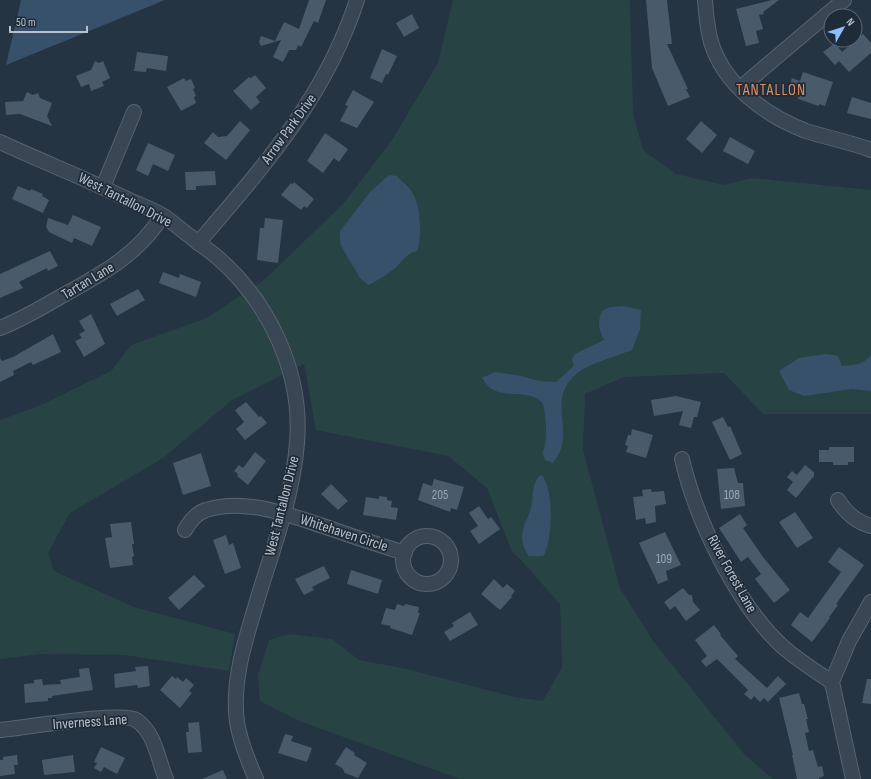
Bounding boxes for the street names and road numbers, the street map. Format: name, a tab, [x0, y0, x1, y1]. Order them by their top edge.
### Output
street label: Arrow Park Drive	[256, 90, 321, 169]
street label: West Tantallon Drive	[75, 168, 175, 232]
street label: Tartan Lane	[58, 258, 118, 304]
street label: West Tantallon Drive	[260, 454, 304, 558]
street label: Whitehaven Circle	[298, 510, 390, 556]
street label: River Forest Lane	[703, 532, 761, 616]
street label: Inverness Lane	[52, 710, 128, 734]

